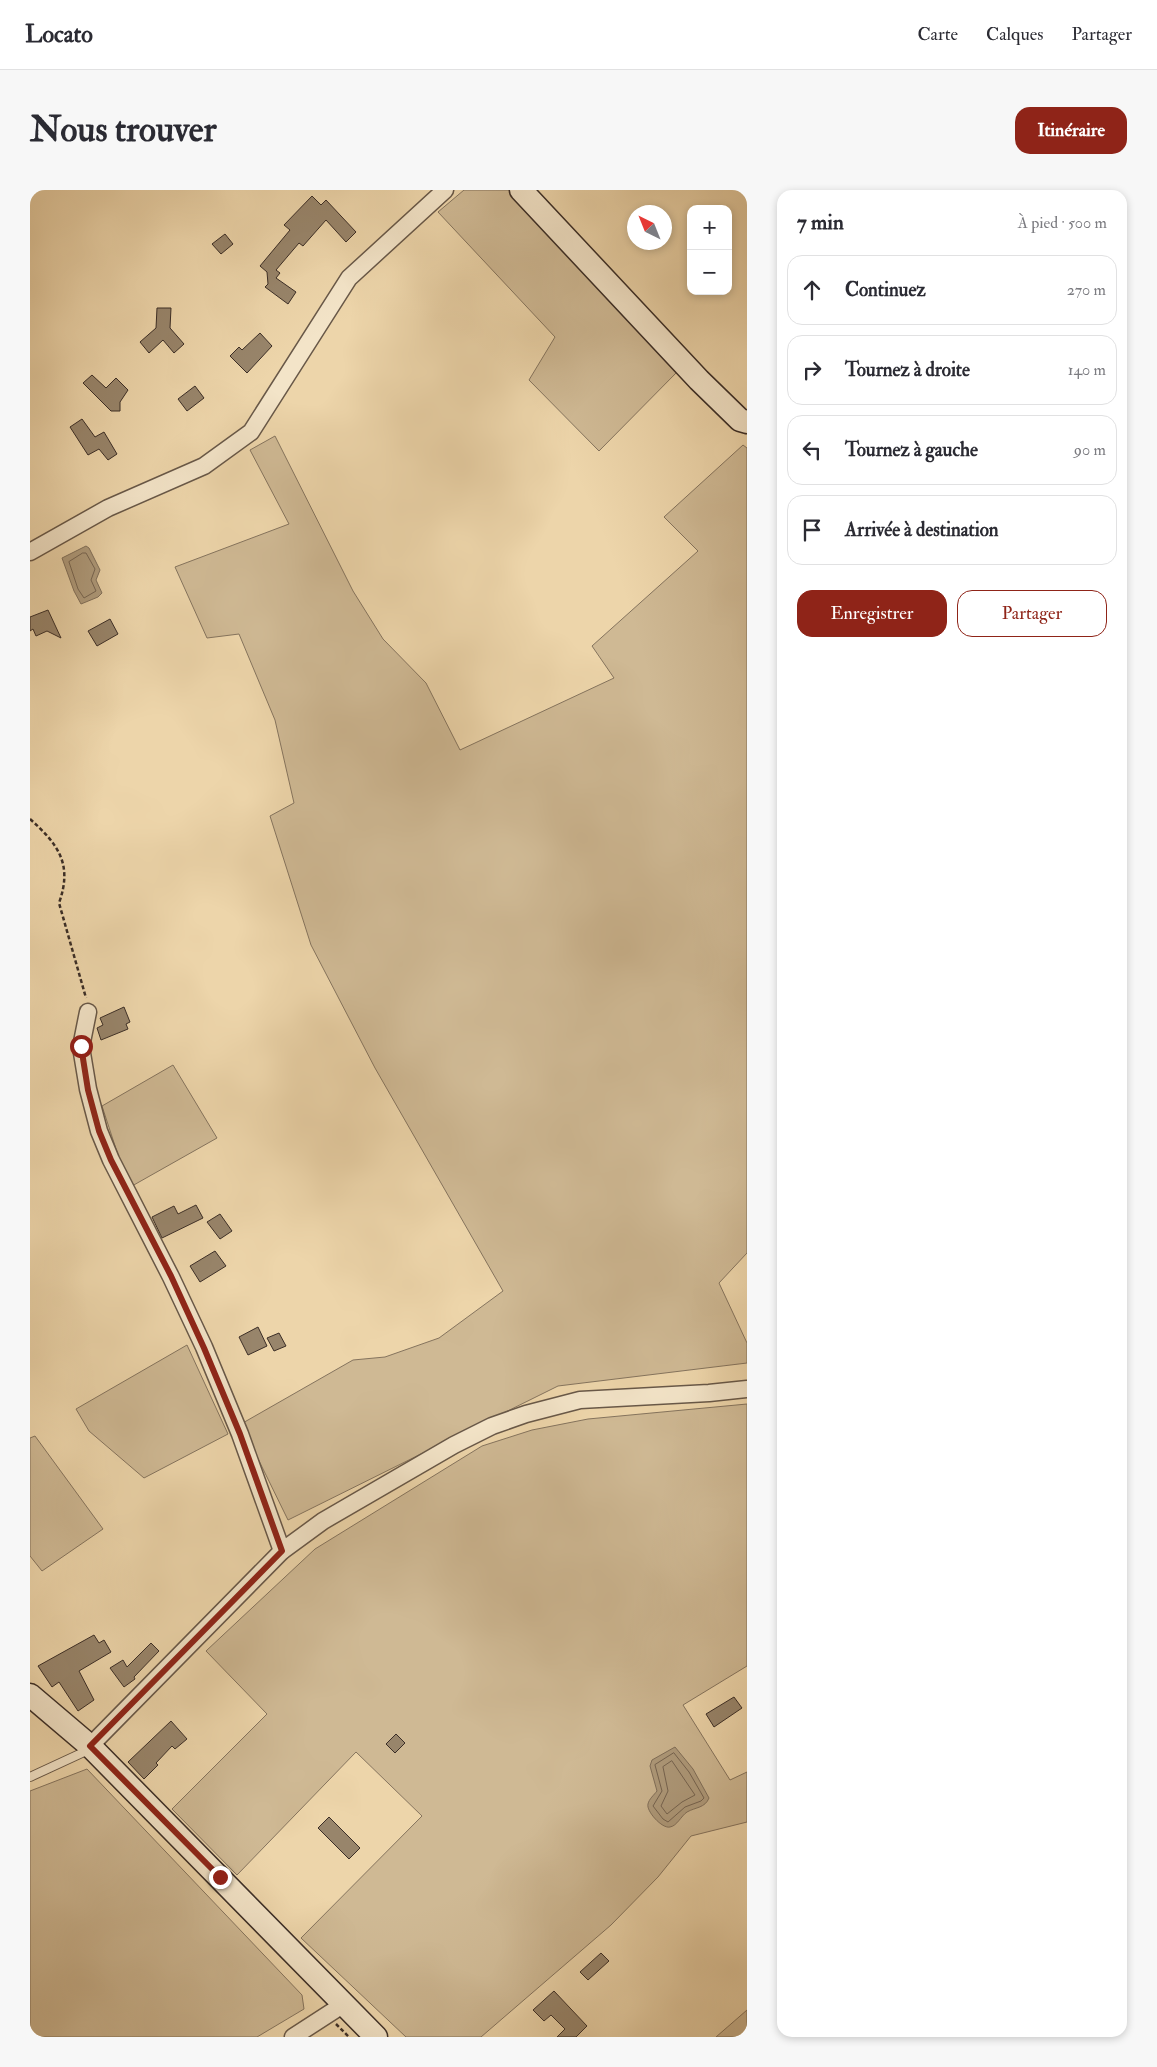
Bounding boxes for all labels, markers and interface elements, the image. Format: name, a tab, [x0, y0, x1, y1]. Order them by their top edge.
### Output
text: Locato	[25, 19, 93, 50]
text: Carte	[917, 23, 958, 46]
text: Calques	[986, 23, 1043, 46]
text: Partager	[1071, 23, 1132, 46]
button: Itinéraire	[1015, 107, 1127, 154]
text: Nous trouver	[30, 108, 217, 152]
north arrow	[627, 205, 672, 250]
map controls	[687, 205, 732, 295]
button: +	[687, 205, 732, 250]
text: 7 min	[797, 209, 844, 236]
text: À pied · 500 m	[1018, 213, 1107, 233]
button: −	[687, 250, 732, 295]
icon: ahead	[798, 276, 826, 304]
text: Continuez	[845, 278, 926, 302]
text: 270 m	[1067, 280, 1106, 300]
icon: right	[798, 356, 826, 384]
text: Tournez à droite	[845, 358, 970, 382]
text: 140 m	[1068, 360, 1106, 380]
icon: left	[798, 436, 826, 464]
text: Tournez à gauche	[845, 438, 978, 462]
text: 90 m	[1074, 440, 1106, 460]
icon: arrive	[798, 516, 826, 544]
text: Arrivée à destination	[845, 518, 999, 542]
button: Enregistrer	[797, 590, 947, 637]
button: Partager	[957, 590, 1107, 637]
route start	[70, 1035, 93, 1058]
route end	[209, 1866, 232, 1889]

